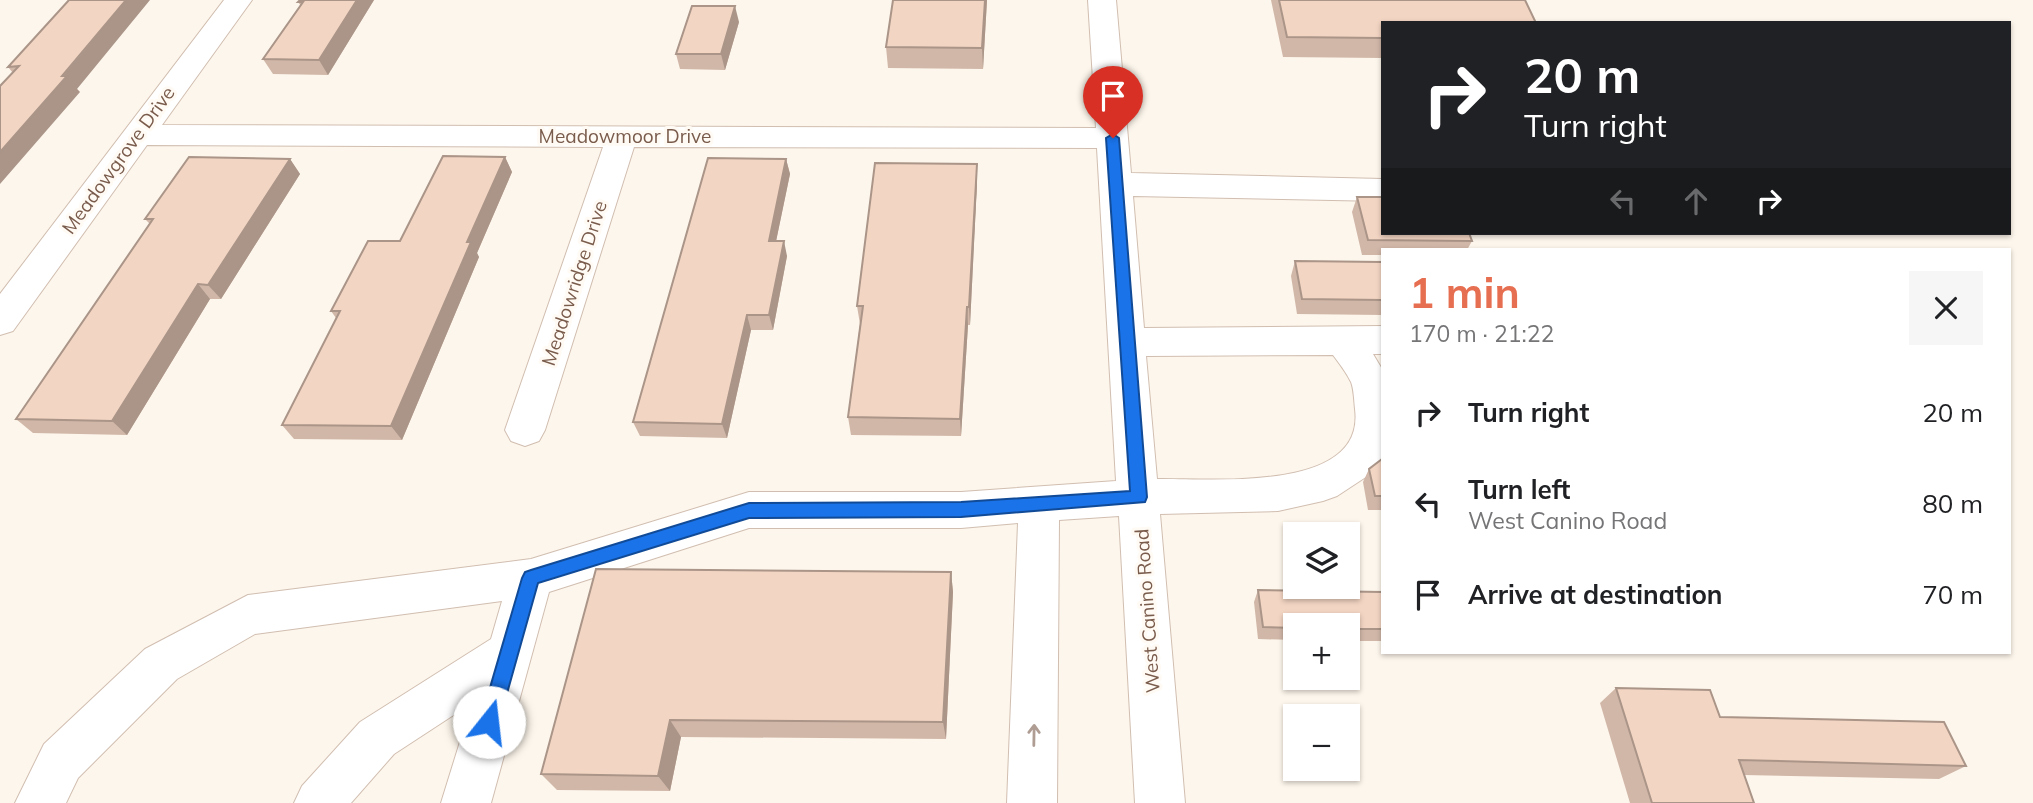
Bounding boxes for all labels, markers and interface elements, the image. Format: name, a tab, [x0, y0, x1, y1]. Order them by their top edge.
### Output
text: 20 m	[1524, 44, 1640, 105]
icon: right	[1409, 49, 1500, 140]
pin	[1083, 66, 1143, 138]
icon: arrive	[1094, 77, 1132, 115]
street label: Meadowgrove Drive	[56, 82, 180, 238]
text: Turn right	[1524, 105, 1667, 145]
street label: Meadowmoor Drive	[539, 124, 711, 148]
icon: left	[1604, 182, 1642, 220]
icon: ahead	[1677, 182, 1715, 220]
icon: right	[1750, 182, 1788, 220]
street label: Meadowridge Drive	[536, 197, 612, 369]
text: 1 min	[1409, 266, 1520, 319]
button: close	[1909, 271, 1983, 345]
text: 170 m · 21:22	[1409, 319, 1554, 348]
icon: right	[1409, 394, 1447, 432]
text: Turn right	[1468, 396, 1589, 429]
text: 20 m	[1922, 396, 1983, 429]
text: Turn left	[1468, 473, 1570, 506]
icon: left	[1409, 485, 1447, 523]
text: 80 m	[1922, 487, 1983, 520]
text: West Canino Road	[1468, 506, 1667, 535]
map controls	[1283, 522, 1360, 781]
button: layers	[1283, 522, 1360, 599]
street label: West Canino Road	[1129, 528, 1165, 694]
icon: arrive	[1409, 576, 1447, 614]
text: Arrive at destination	[1468, 578, 1723, 611]
text: 70 m	[1922, 578, 1983, 611]
button: +	[1283, 613, 1360, 690]
position arrow	[452, 685, 526, 759]
button: −	[1283, 704, 1360, 781]
one-way arrow	[1027, 724, 1040, 747]

